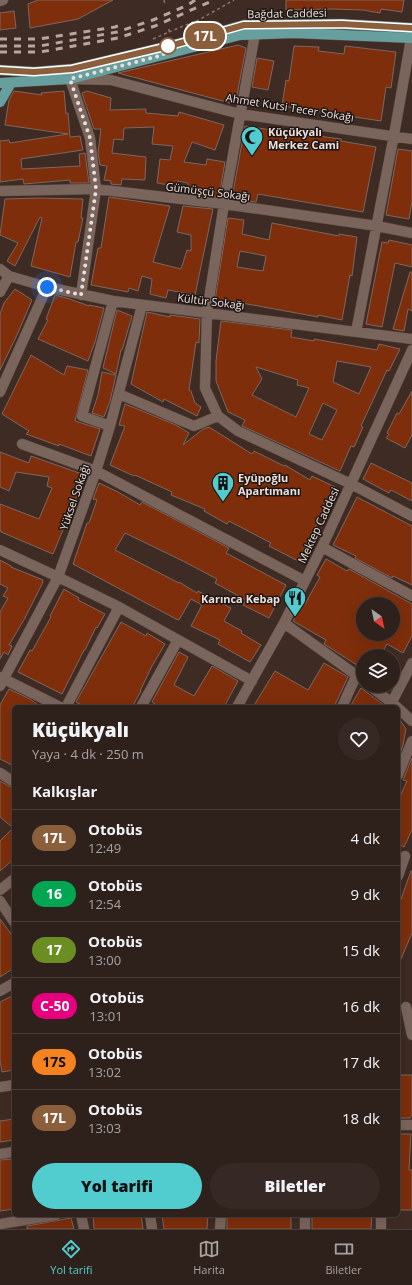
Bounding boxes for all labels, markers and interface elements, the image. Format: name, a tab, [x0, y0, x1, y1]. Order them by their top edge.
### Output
street label: Bağdat Caddesi	[247, 5, 327, 21]
line badge: 17L	[182, 23, 228, 49]
text: 17L	[193, 26, 217, 45]
unlabelled marker	[159, 37, 177, 55]
street label: Ahmet Kutsi Tecer Sokağı	[225, 89, 355, 125]
mosque icon: Küçükyalı Merkez Cami	[239, 124, 265, 157]
place label: Küçükyalı Merkez Cami	[268, 124, 339, 152]
street label: Gümüşçü Sokağı	[165, 178, 251, 204]
your location	[37, 277, 57, 297]
street label: Kültür Sokağı	[177, 289, 245, 313]
street label: Yüksel Sokağı	[56, 462, 92, 532]
building icon: Eyüpoğlu Apartımanı	[210, 470, 236, 503]
place label: Eyüpoğlu Apartımanı	[238, 470, 300, 498]
street label: Mektep Caddesi	[294, 485, 342, 565]
restaurant icon: Karınca Kebap	[282, 585, 308, 618]
place label: Karınca Kebap	[201, 591, 280, 606]
north arrow	[356, 597, 400, 641]
map controls	[356, 597, 400, 693]
button: layers	[356, 649, 400, 693]
text: Küçükyalı	[32, 717, 129, 743]
button: heart	[338, 718, 380, 760]
text: Yaya · 4 dk · 250 m	[32, 745, 144, 763]
text: Kalkışlar	[32, 781, 97, 801]
text: Otobüs	[88, 819, 143, 839]
text: 17L	[42, 828, 66, 847]
text: 4 dk	[350, 828, 380, 848]
text: 12:49	[88, 839, 121, 857]
text: Otobüs	[88, 875, 143, 895]
text: 16	[46, 884, 62, 903]
text: 9 dk	[350, 884, 380, 904]
text: 12:54	[88, 895, 121, 913]
text: Otobüs	[88, 931, 143, 951]
text: 17	[46, 940, 62, 959]
text: 15 dk	[342, 940, 380, 960]
text: 13:00	[88, 951, 121, 969]
text: Otobüs	[89, 987, 144, 1007]
text: C-50	[40, 996, 69, 1015]
text: 16 dk	[342, 996, 380, 1016]
text: 13:01	[89, 1007, 123, 1025]
text: Otobüs	[88, 1043, 143, 1063]
text: 17S	[42, 1052, 66, 1071]
text: 17 dk	[342, 1052, 380, 1072]
text: 13:02	[88, 1063, 121, 1081]
text: Otobüs	[88, 1099, 143, 1119]
text: 17L	[42, 1108, 66, 1127]
text: 18 dk	[342, 1108, 380, 1128]
text: 13:03	[88, 1119, 121, 1137]
button: Yol tarifi	[32, 1163, 202, 1209]
button: Biletler	[210, 1163, 380, 1209]
tab: Yol tarifi	[50, 1238, 93, 1277]
tab: Harita	[193, 1238, 225, 1277]
tab: Biletler	[325, 1238, 362, 1277]

